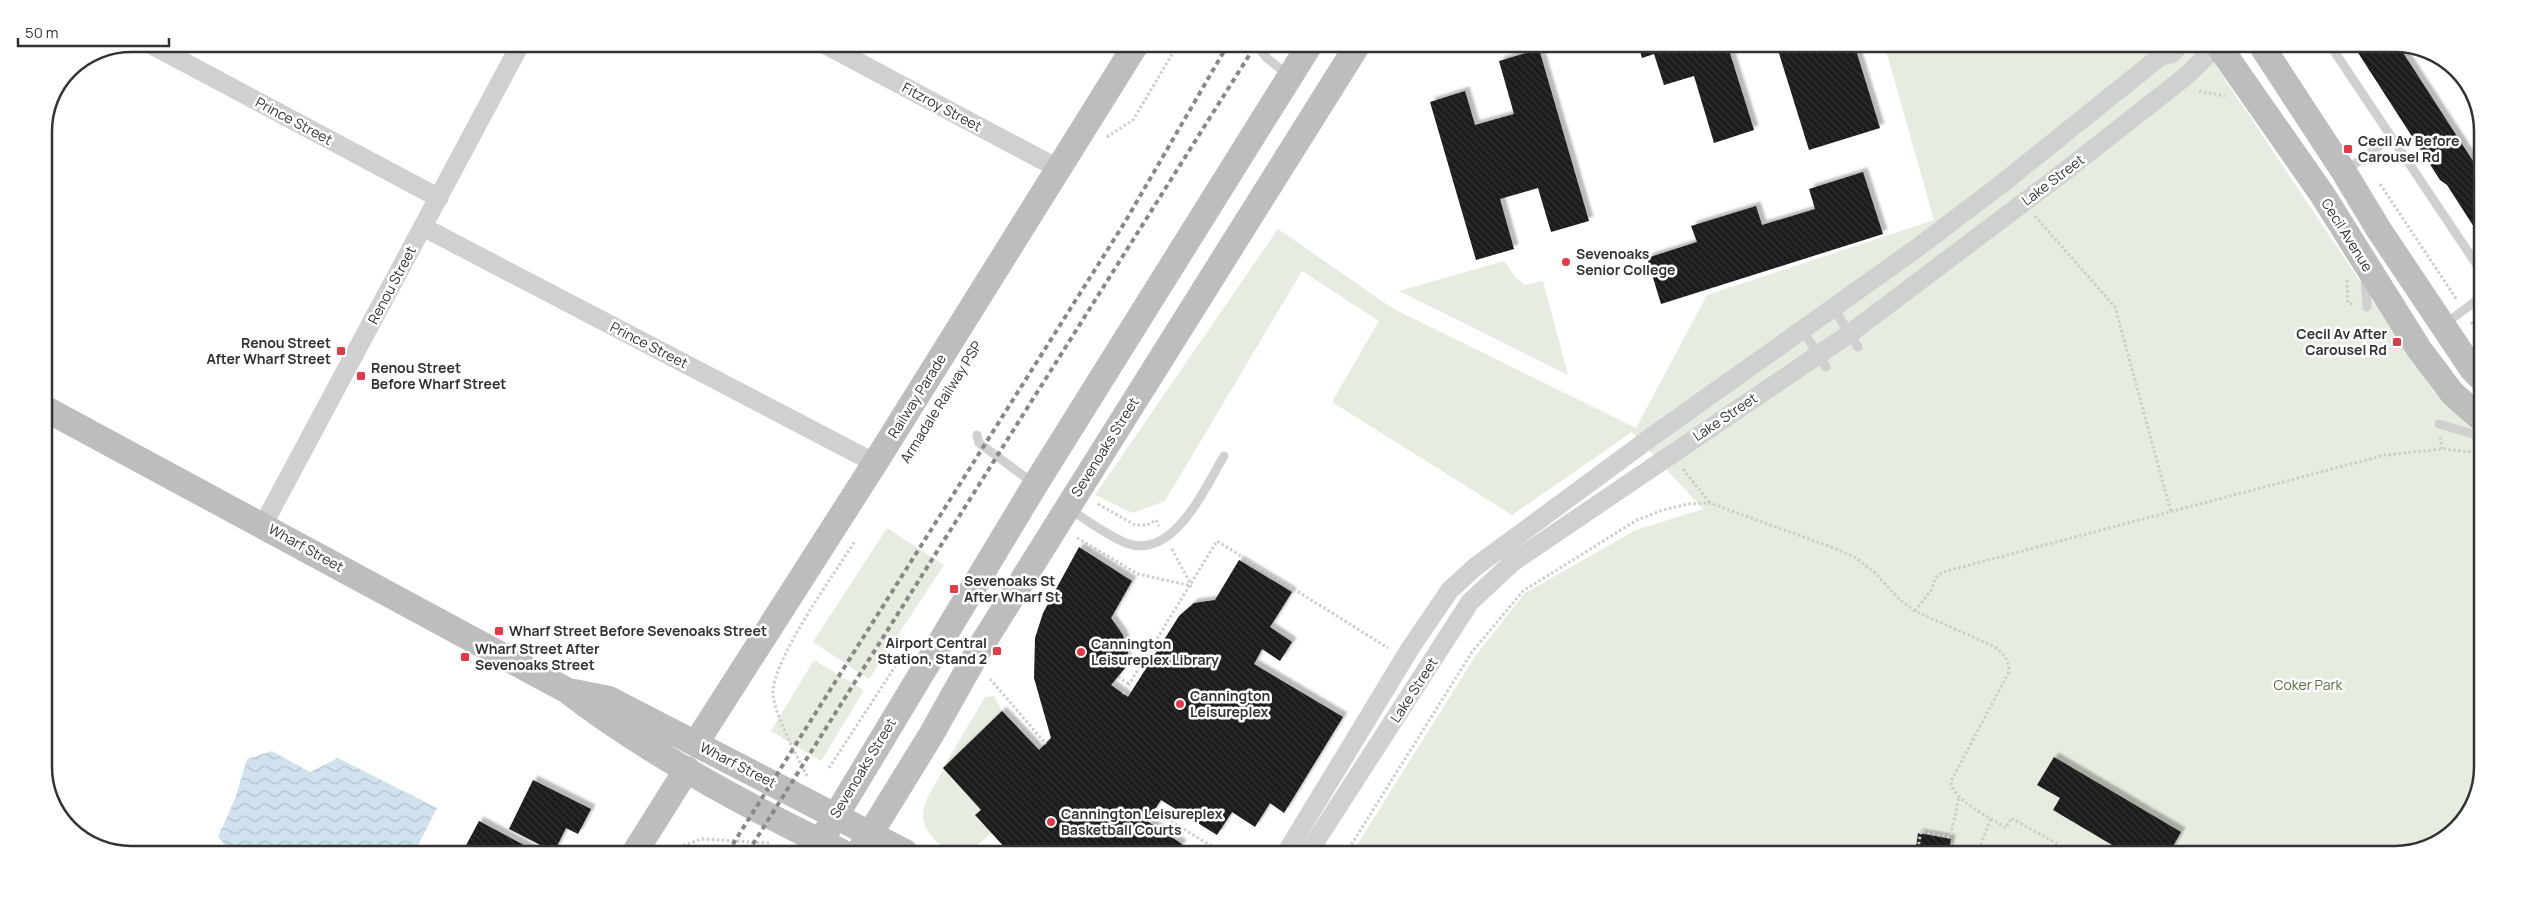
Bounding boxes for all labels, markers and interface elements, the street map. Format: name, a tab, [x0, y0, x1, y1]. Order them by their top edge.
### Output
scale bar	[18, 15, 169, 47]
text: 50 m	[25, 22, 59, 43]
street label: Fitzroy Street	[899, 78, 986, 136]
street label: Prince Street	[252, 92, 336, 149]
place label: Cecil Av Before Carousel Rd	[2358, 131, 2459, 166]
marker: Cecil Av Before Carousel Rd	[2342, 143, 2354, 155]
street label: Lake Street	[2017, 150, 2088, 209]
street label: Cecil Avenue	[2317, 195, 2377, 275]
street label: Renou Street	[363, 242, 420, 327]
place label: Sevenoaks Senior College	[1576, 244, 1675, 279]
marker: Sevenoaks Senior College	[1560, 256, 1572, 268]
street label: Prince Street	[607, 317, 692, 372]
place label: Cecil Av After Carousel Rd	[2296, 324, 2387, 359]
place label: Renou Street After Wharf Street	[206, 333, 331, 368]
marker: Cecil Av After Carousel Rd	[2391, 336, 2403, 348]
street label: Armadale Railway PSP	[895, 337, 986, 466]
marker: Renou Street After Wharf Street	[335, 345, 347, 357]
street label: Railway Parade	[883, 350, 950, 441]
place label: Renou Street Before Wharf Street	[371, 358, 506, 393]
marker: Renou Street Before Wharf Street	[355, 370, 367, 382]
street label: Lake Street	[1689, 388, 1761, 445]
street label: Sevenoaks Street	[1066, 393, 1143, 500]
street label: Wharf Street	[265, 519, 348, 576]
place label: Sevenoaks St After Wharf St	[964, 571, 1060, 606]
marker: Sevenoaks St After Wharf St	[948, 583, 960, 595]
place label: Wharf Street Before Sevenoaks Street	[509, 621, 767, 640]
marker: Wharf Street Before Sevenoaks Street	[493, 625, 505, 637]
place label: Airport Central Station, Stand 2	[877, 633, 987, 668]
place label: Cannington Leisureplex Library	[1091, 634, 1219, 669]
place label: Wharf Street After Sevenoaks Street	[475, 639, 600, 674]
marker: Airport Central Station, Stand 2	[991, 645, 1003, 657]
marker: Cannington Leisureplex Library	[1075, 646, 1087, 658]
marker: Wharf Street After Sevenoaks Street	[459, 651, 471, 663]
street label: Lake Street	[1386, 653, 1442, 726]
park label: Coker Park	[2273, 675, 2344, 694]
place label: Cannington Leisureplex	[1190, 686, 1270, 721]
marker: Cannington Leisureplex	[1174, 698, 1186, 710]
street label: Sevenoaks Street	[825, 714, 900, 821]
street label: Wharf Street	[697, 737, 780, 792]
place label: Cannington Leisureplex Basketball Courts	[1061, 804, 1223, 839]
marker: Cannington Leisureplex Basketball Courts	[1045, 816, 1057, 828]

